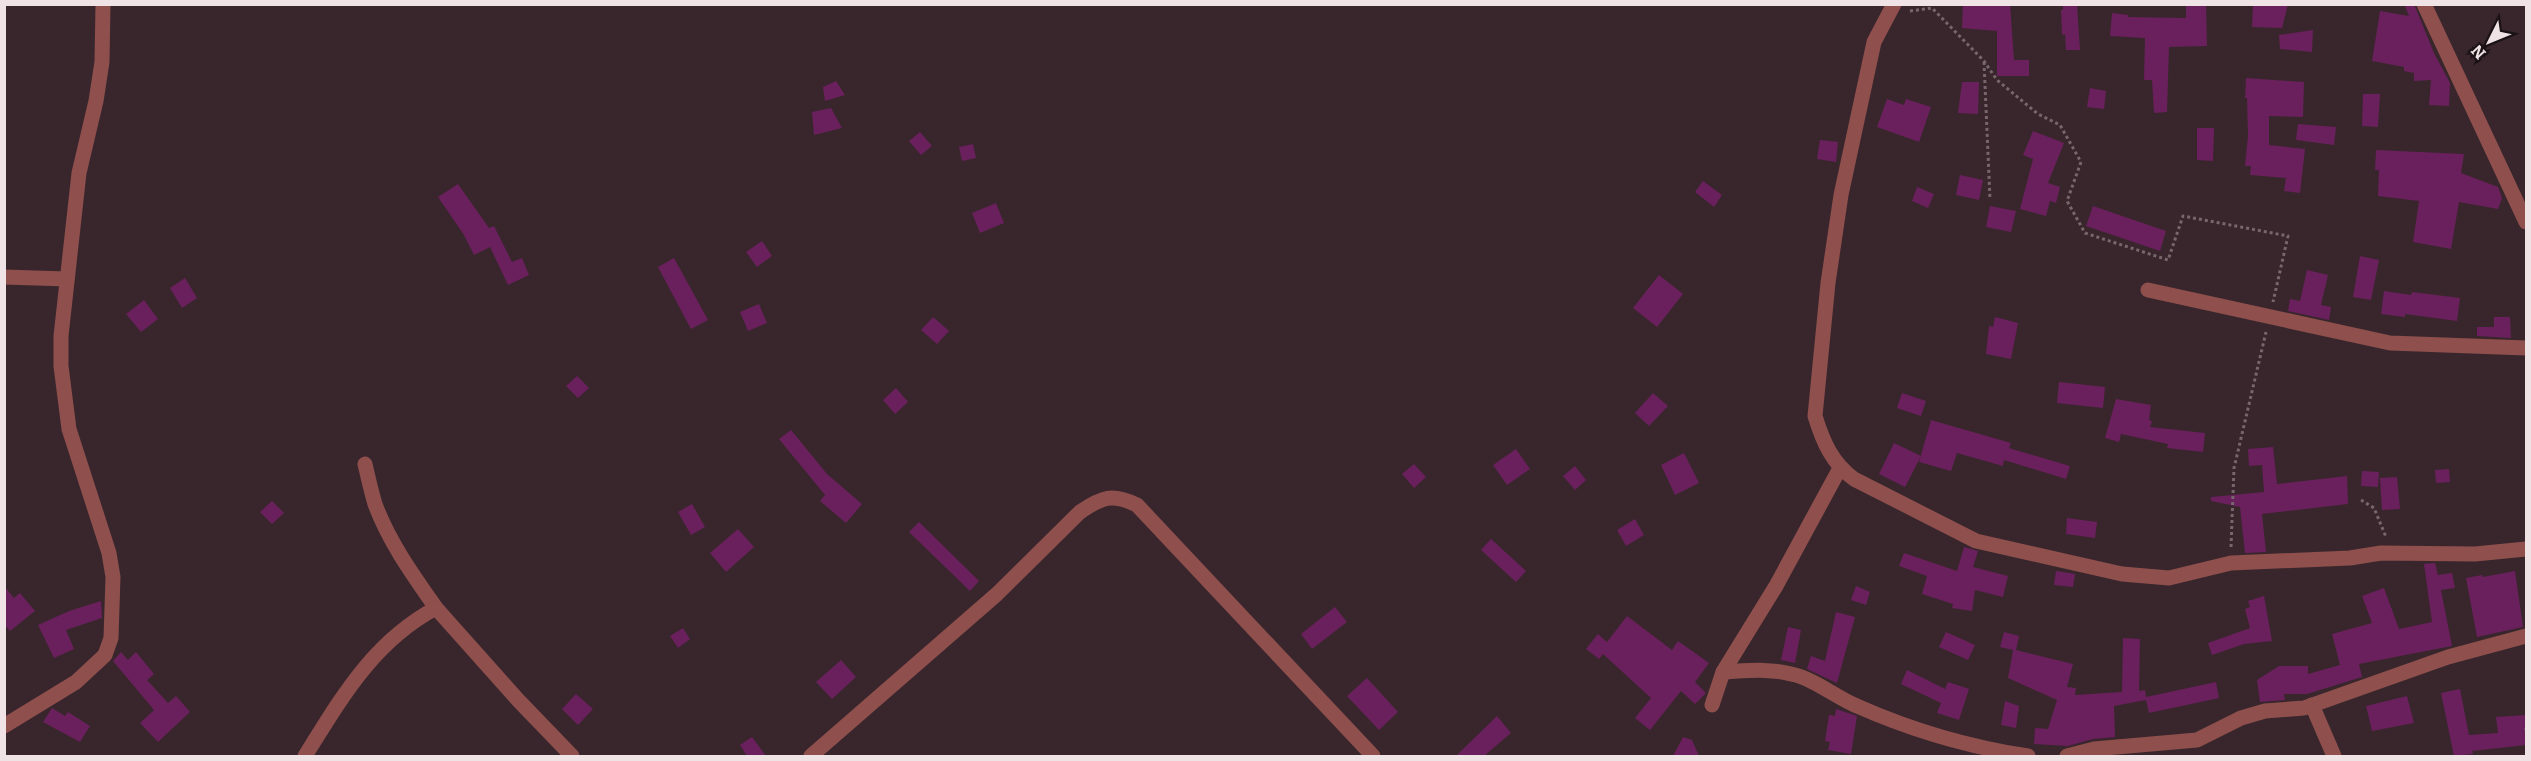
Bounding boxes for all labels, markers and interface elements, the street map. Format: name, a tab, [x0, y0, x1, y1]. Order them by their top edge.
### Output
north arrow	[2459, 12, 2519, 72]
text: N	[2467, 41, 2490, 63]

